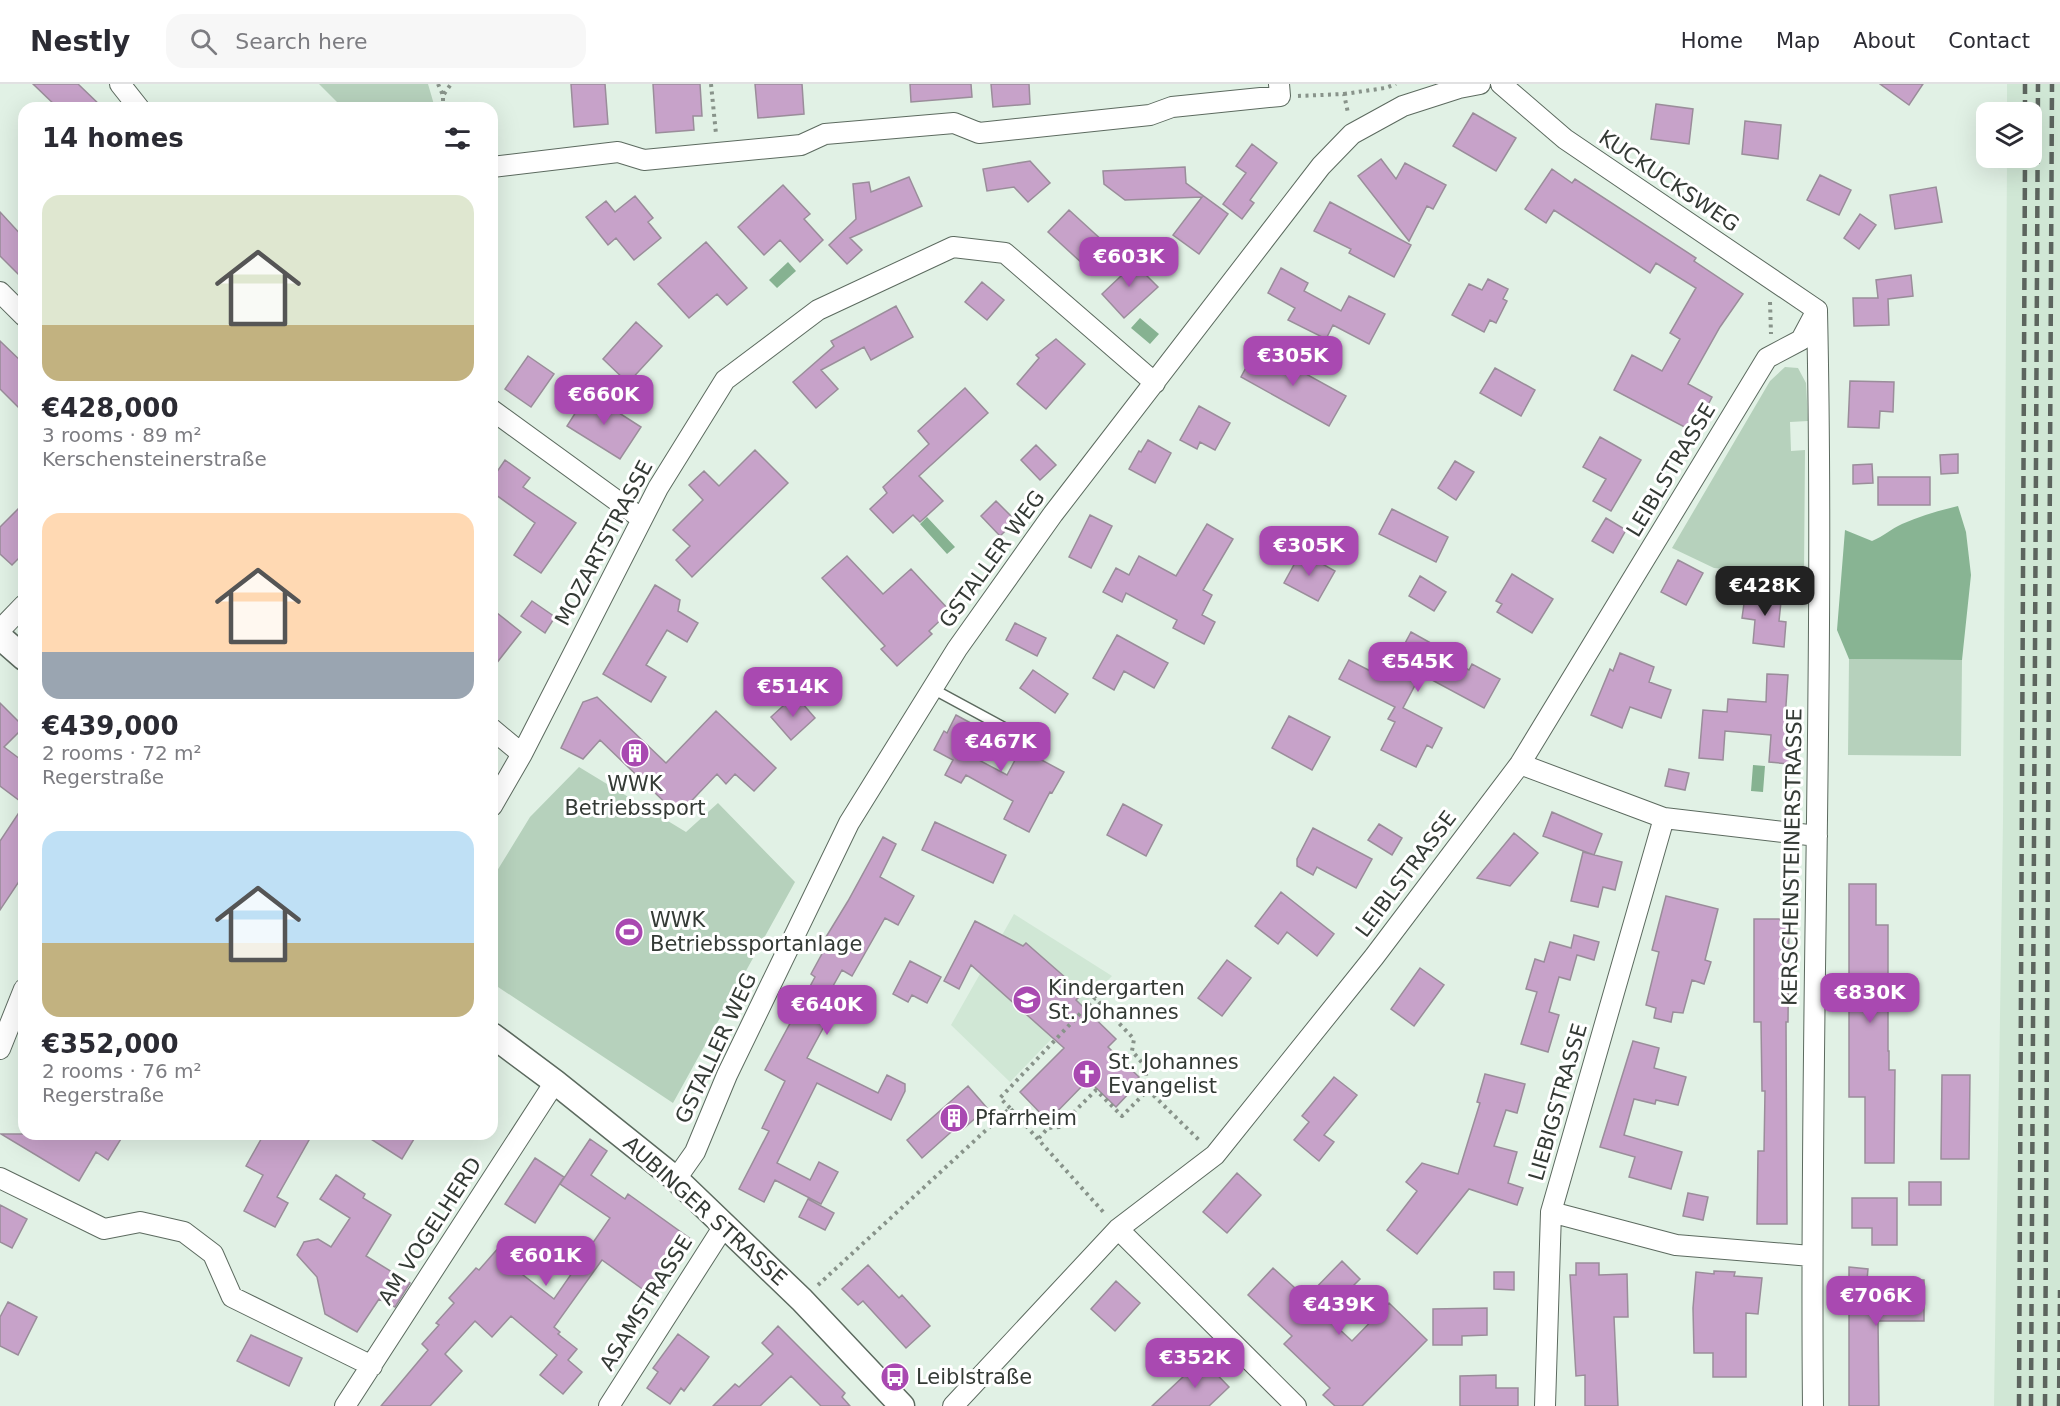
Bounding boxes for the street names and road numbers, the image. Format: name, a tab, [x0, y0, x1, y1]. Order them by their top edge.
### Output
street label: KUCKUCKSWEG	[1594, 125, 1744, 237]
street label: LEIBLSTRASSE	[1622, 399, 1720, 541]
street label: MOZARTSTRASSE	[550, 456, 658, 630]
street label: GSTALLER WEG	[934, 486, 1050, 632]
street label: KERSCHENSTEINERSTRASSE	[1777, 708, 1807, 1006]
street label: LEIBLSTRASSE	[1351, 806, 1461, 942]
street label: GSTALLER WEG	[671, 969, 761, 1127]
street label: LIEBIGSTRASSE	[1524, 1021, 1592, 1183]
street label: AUBINGER STRASSE	[619, 1131, 791, 1291]
street label: AM VOGELHERD	[373, 1153, 487, 1309]
street label: ASAMSTRASSE	[595, 1231, 697, 1375]

